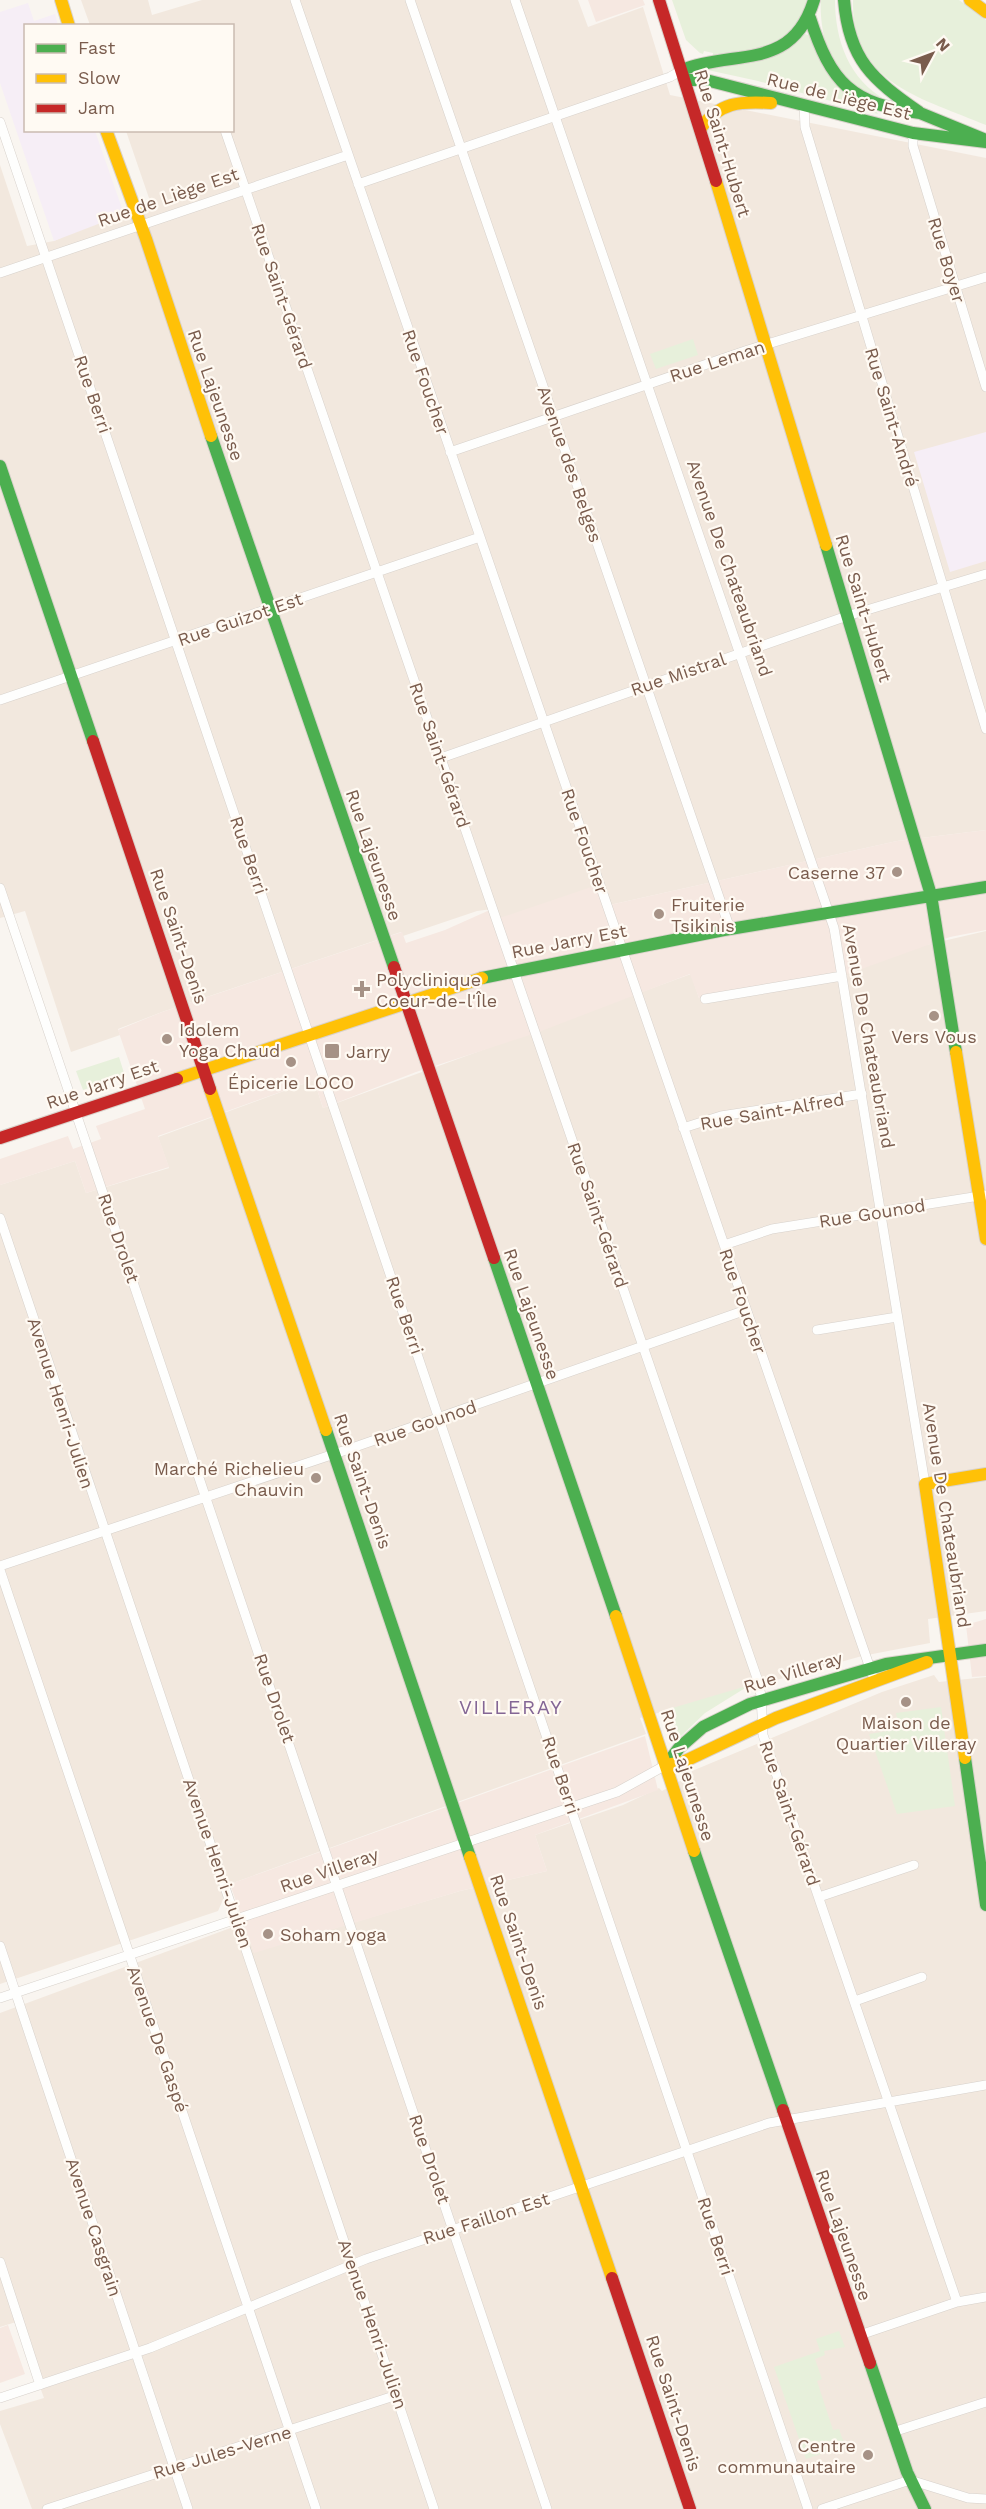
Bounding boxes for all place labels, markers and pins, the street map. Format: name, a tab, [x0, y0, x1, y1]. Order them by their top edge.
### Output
place label: Caserne 37	[788, 862, 885, 883]
marker: Caserne 37	[890, 865, 904, 879]
place label: Fruiterie Tsikinis	[671, 894, 745, 936]
marker: Fruiterie Tsikinis	[652, 907, 666, 921]
place label: Polyclinique Coeur-de-l'Île	[376, 969, 497, 1011]
marker: Polyclinique Coeur-de-l'Île	[353, 980, 371, 998]
marker: Vers Vous	[927, 1009, 941, 1023]
place label: Idolem Yoga Chaud	[179, 1019, 280, 1061]
place label: Vers Vous	[891, 1026, 977, 1047]
marker: Idolem Yoga Chaud	[160, 1032, 174, 1046]
place label: Jarry	[346, 1041, 391, 1062]
marker: Jarry	[323, 1042, 341, 1060]
marker: Épicerie LOCO	[284, 1055, 298, 1069]
place label: Épicerie LOCO	[228, 1072, 354, 1093]
place label: Marché Richelieu Chauvin	[154, 1458, 304, 1500]
marker: Marché Richelieu Chauvin	[309, 1471, 323, 1485]
marker: Maison de Quartier Villeray	[899, 1695, 913, 1709]
place label: Maison de Quartier Villeray	[836, 1712, 977, 1754]
place label: Soham yoga	[280, 1924, 386, 1945]
marker: Soham yoga	[261, 1927, 275, 1941]
place label: Centre communautaire	[717, 2435, 856, 2477]
marker: Centre communautaire	[861, 2448, 875, 2462]

